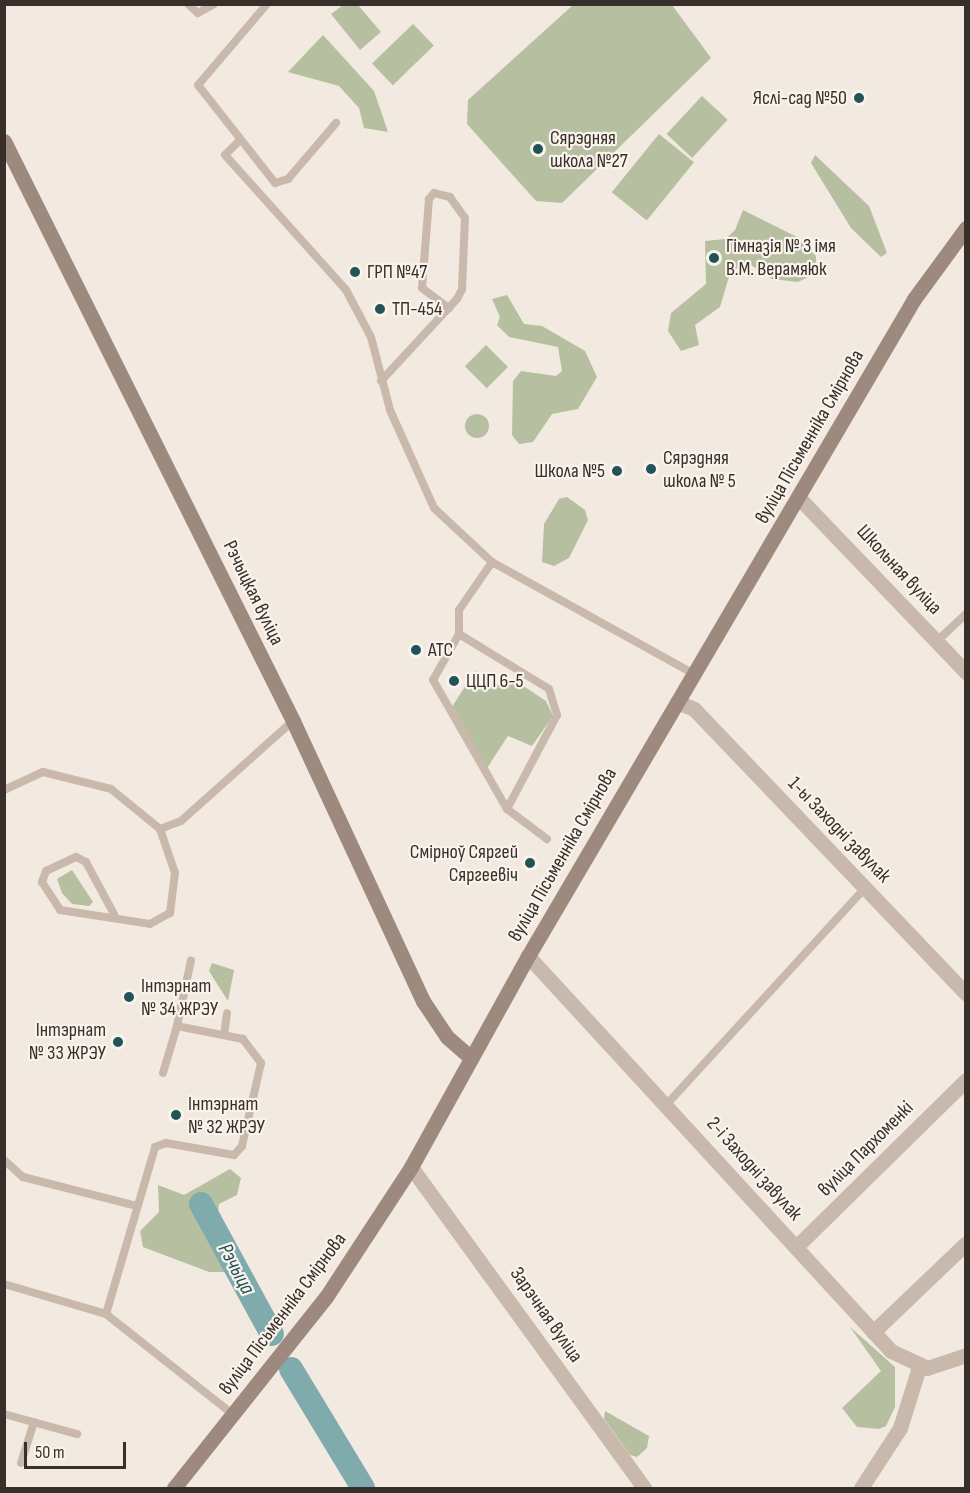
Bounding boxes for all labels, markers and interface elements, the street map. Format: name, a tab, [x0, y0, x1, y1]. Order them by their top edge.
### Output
place label: Яслі-сад №50	[753, 86, 847, 110]
marker: Яслі-сад №50	[852, 91, 866, 105]
place label: Сярэдняя школа №27	[550, 126, 628, 173]
marker: Сярэдняя школа №27	[531, 142, 545, 156]
place label: Гімназія № 3 імя В.М. Верамяюк	[726, 234, 836, 281]
marker: Гімназія № 3 імя В.М. Верамяюк	[707, 251, 721, 265]
place label: ГРП №47	[367, 260, 427, 284]
marker: ГРП №47	[348, 265, 362, 279]
place label: ТП-454	[392, 297, 442, 321]
marker: ТП-454	[373, 302, 387, 316]
street label: вуліца Пісьменніка Смірнова	[750, 346, 870, 528]
place label: Сярэдняя школа № 5	[663, 446, 736, 493]
place label: Школа №5	[534, 459, 605, 483]
marker: Сярэдняя школа № 5	[644, 462, 658, 476]
marker: Школа №5	[610, 464, 624, 478]
street label: Школьная вуліца	[851, 520, 947, 620]
street label: Рэчыцкая вуліца	[217, 537, 289, 649]
place label: АТС	[428, 638, 453, 662]
marker: АТС	[409, 643, 423, 657]
place label: ЦЦП 6-5	[466, 669, 524, 693]
marker: ЦЦП 6-5	[447, 674, 461, 688]
street label: вуліца Пісьменніка Смірнова	[503, 764, 623, 946]
street label: 1-ы Заходні завулак	[783, 772, 895, 888]
place label: Смірноў Сяргей Сяргеевіч	[410, 840, 518, 887]
marker: Смірноў Сяргей Сяргеевіч	[523, 856, 537, 870]
place label: Інтэрнат № 34 ЖРЭУ	[141, 974, 218, 1021]
marker: Інтэрнат № 34 ЖРЭУ	[122, 990, 136, 1004]
place label: Інтэрнат № 33 ЖРЭУ	[29, 1018, 106, 1065]
marker: Інтэрнат № 33 ЖРЭУ	[111, 1035, 125, 1049]
place label: Інтэрнат № 32 ЖРЭУ	[188, 1092, 265, 1139]
street label: вуліца Пархоменкі	[813, 1096, 919, 1202]
marker: Інтэрнат № 32 ЖРЭУ	[169, 1108, 183, 1122]
street label: 2-і Заходні завулак	[701, 1112, 807, 1226]
street label: вуліца Пісьменніка Смірнова	[214, 1228, 352, 1400]
water label: Рэчыца	[212, 1239, 260, 1299]
street label: Зарэчная вуліца	[504, 1263, 588, 1367]
scale bar	[27, 1430, 129, 1468]
text: 50 m	[35, 1442, 65, 1463]

